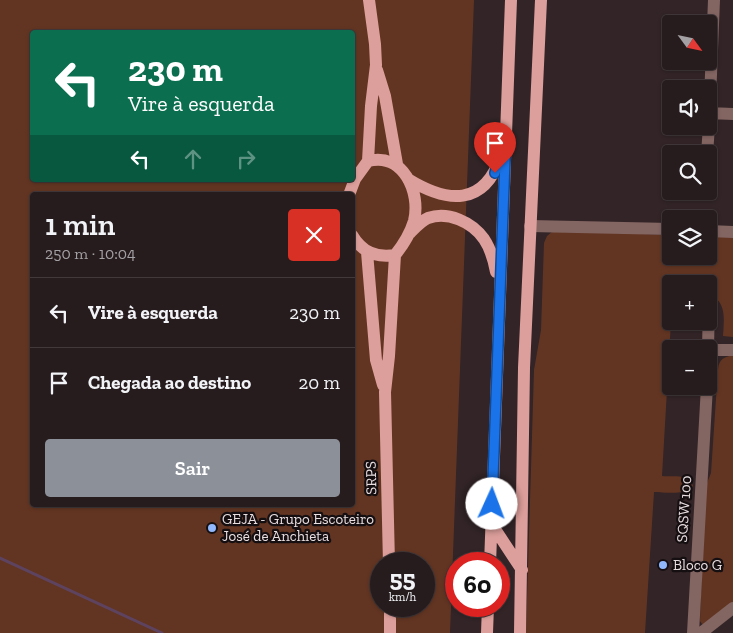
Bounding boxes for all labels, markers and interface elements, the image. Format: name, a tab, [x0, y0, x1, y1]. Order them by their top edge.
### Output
north arrow	[662, 15, 718, 70]
map controls	[662, 15, 717, 395]
text: 230 m	[128, 48, 223, 90]
icon: left	[45, 50, 110, 115]
button: sound	[662, 80, 717, 135]
text: Vire à esquerda	[128, 90, 275, 117]
pin	[474, 122, 516, 173]
icon: arrive	[481, 129, 509, 157]
icon: left	[126, 145, 154, 173]
icon: ahead	[179, 145, 207, 173]
icon: right	[232, 145, 260, 173]
button: search	[662, 145, 717, 200]
text: 1 min	[45, 207, 115, 243]
button: close	[288, 209, 340, 261]
button: layers	[662, 210, 717, 265]
text: 250 m · 10:04	[45, 244, 136, 263]
button: +	[662, 275, 717, 330]
icon: left	[45, 299, 73, 327]
text: Vire à esquerda	[88, 301, 218, 324]
text: 230 m	[289, 301, 340, 324]
button: −	[662, 340, 717, 395]
icon: arrive	[45, 369, 73, 397]
text: Chegada ao destino	[88, 371, 251, 394]
text: 20 m	[299, 371, 340, 394]
button: Sair	[45, 439, 340, 497]
street label: SRPS	[362, 461, 380, 495]
street label: SQSW 100	[673, 475, 695, 543]
position arrow	[465, 477, 517, 529]
place label: GEJA - Grupo Escoteiro José de Anchieta	[222, 510, 374, 545]
marker: GEJA - Grupo Escoteiro José de Anchieta	[206, 522, 218, 534]
speed limit sign: 60	[445, 552, 510, 617]
place label: Bloco G	[673, 556, 722, 574]
marker: Bloco G	[657, 559, 669, 571]
text: 55	[389, 563, 416, 593]
text: km/h	[389, 590, 416, 604]

